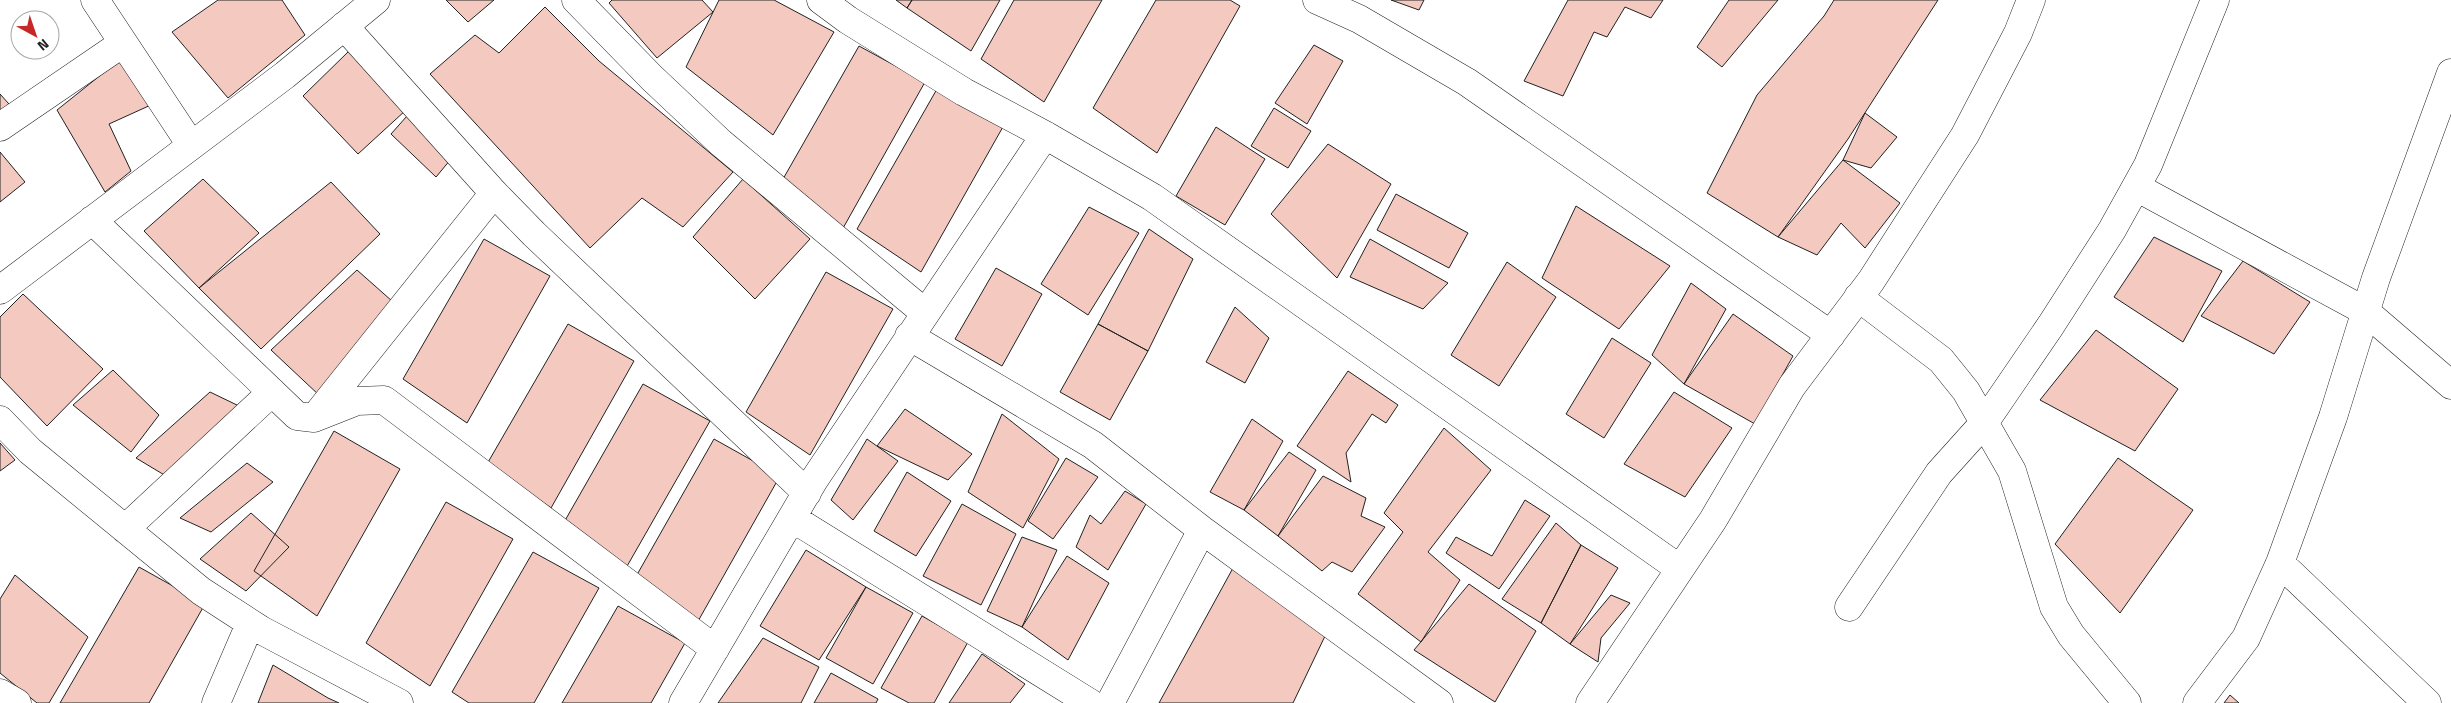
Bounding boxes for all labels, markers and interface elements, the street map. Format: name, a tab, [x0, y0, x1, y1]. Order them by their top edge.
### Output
north arrow	[10, 10, 60, 60]
text: N	[33, 34, 54, 57]

